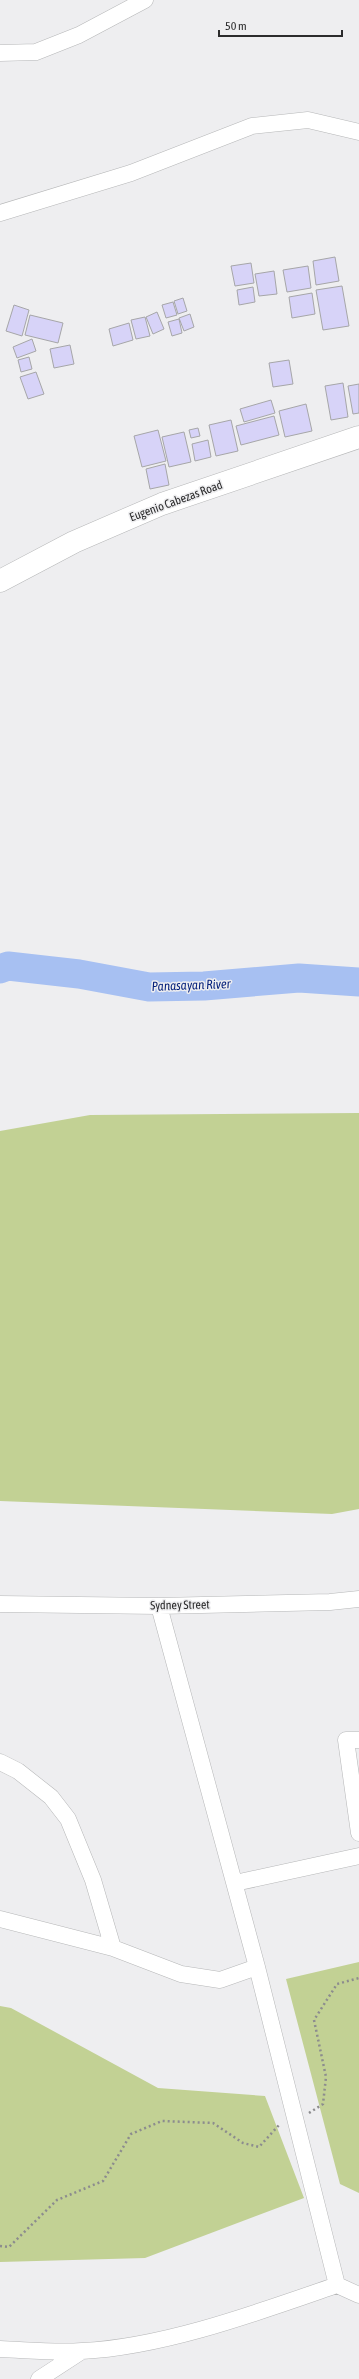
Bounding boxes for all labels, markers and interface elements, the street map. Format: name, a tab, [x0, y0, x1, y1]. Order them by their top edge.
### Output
scale bar	[219, 12, 342, 38]
text: 50 m	[225, 19, 247, 33]
street label: Eugenio Cabezas Road	[128, 478, 224, 524]
water label: Panasayan River	[151, 976, 232, 994]
street label: Sydney Street	[150, 1597, 210, 1613]

